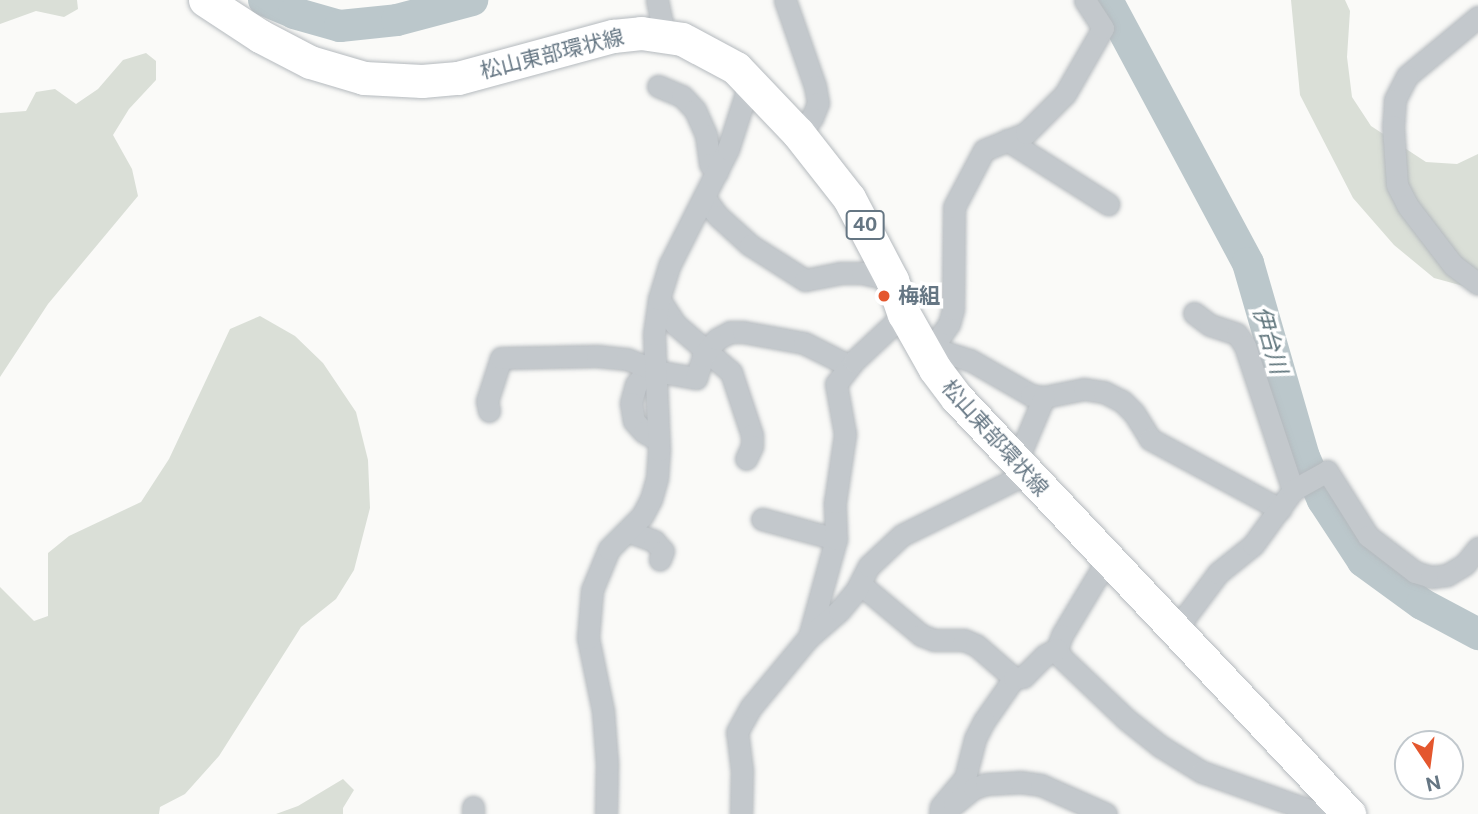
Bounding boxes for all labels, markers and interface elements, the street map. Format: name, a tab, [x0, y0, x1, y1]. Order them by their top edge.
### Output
street label: 松山東部環状線	[478, 24, 626, 84]
road number: 40	[844, 210, 886, 241]
place label: 梅組	[898, 283, 940, 309]
marker: 梅組	[876, 288, 892, 304]
water label: 伊台川	[1247, 303, 1293, 377]
street label: 松山東部環状線	[936, 375, 1054, 501]
north arrow	[1394, 730, 1464, 800]
text: N	[1424, 771, 1443, 796]

